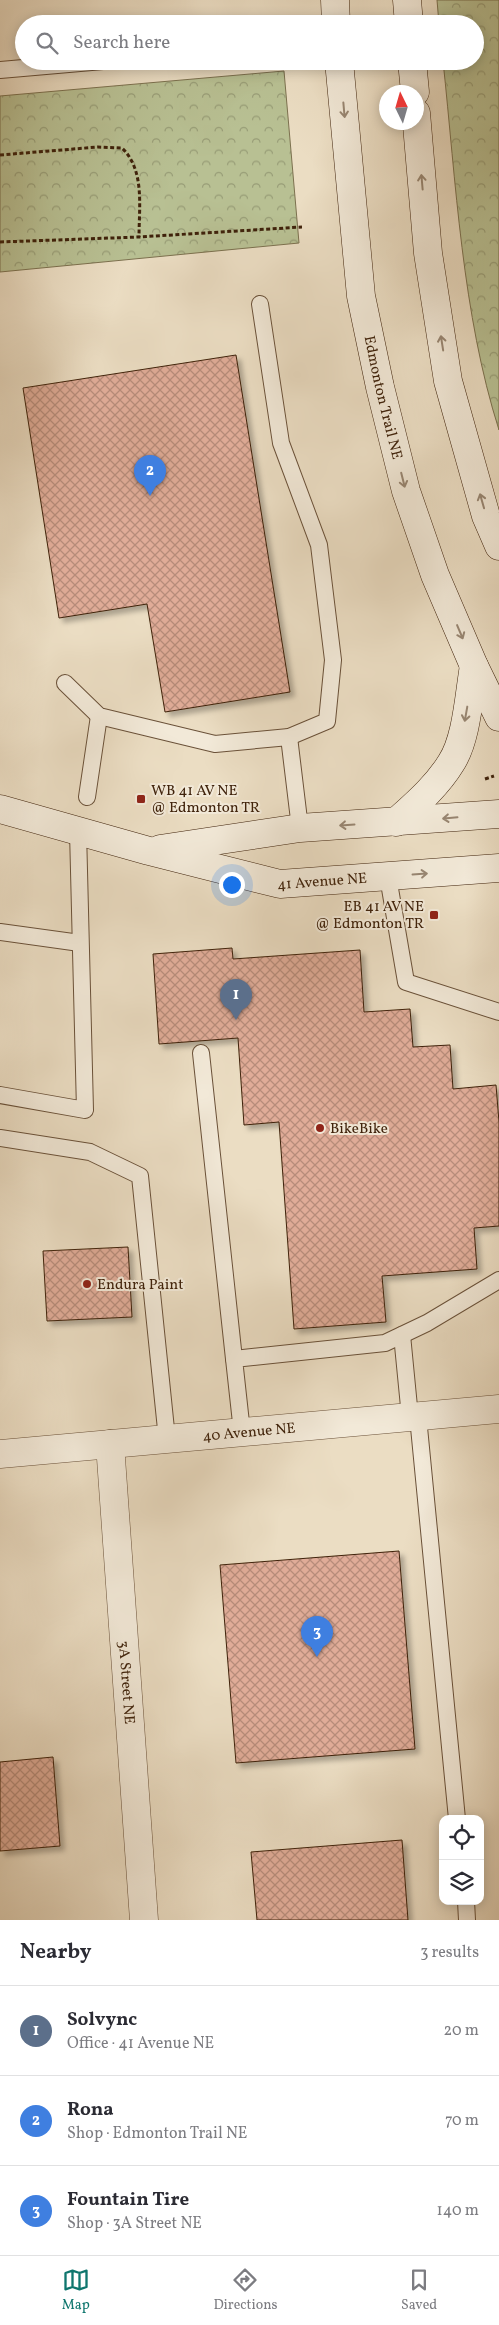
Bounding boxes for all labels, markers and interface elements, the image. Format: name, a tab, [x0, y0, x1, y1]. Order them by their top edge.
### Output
search box	[15, 15, 484, 70]
icon: search	[33, 29, 61, 57]
text: Search here	[73, 30, 170, 56]
north arrow	[379, 85, 424, 130]
one-way arrow	[339, 101, 348, 117]
one-way arrow	[417, 174, 427, 190]
street label: Edmonton Trail NE	[358, 334, 407, 462]
one-way arrow	[437, 336, 447, 352]
pin: 2	[134, 455, 166, 496]
one-way arrow	[399, 471, 408, 487]
one-way arrow	[476, 493, 486, 509]
one-way arrow	[455, 624, 465, 639]
one-way arrow	[460, 706, 470, 722]
place label: WB 41 AV NE @ Edmonton TR	[151, 781, 260, 819]
marker: WB 41 AV NE @ Edmonton TR	[135, 793, 147, 805]
one-way arrow	[443, 813, 459, 822]
one-way arrow	[340, 820, 356, 830]
street label: 41 Avenue NE	[276, 869, 368, 896]
one-way arrow	[412, 870, 428, 879]
your location	[219, 872, 245, 898]
place label: EB 41 AV NE @ Edmonton TR	[315, 897, 424, 935]
marker: EB 41 AV NE @ Edmonton TR	[428, 909, 440, 921]
pin: 1	[220, 979, 252, 1020]
place label: BikeBike	[330, 1119, 388, 1140]
marker: BikeBike	[314, 1122, 326, 1134]
place label: Endura Paint	[97, 1275, 184, 1296]
marker: Endura Paint	[81, 1278, 93, 1290]
street label: 40 Avenue NE	[202, 1418, 296, 1448]
pin: 3	[301, 1616, 333, 1657]
street label: 3A Street NE	[112, 1640, 139, 1725]
map controls	[439, 1815, 484, 1905]
button: locate	[439, 1815, 484, 1860]
button: layers	[439, 1860, 484, 1905]
text: Nearby	[20, 1938, 91, 1967]
text: 3 results	[420, 1942, 479, 1964]
text: Solvync	[67, 2007, 137, 2033]
text: 1	[33, 2020, 39, 2042]
text: 20 m	[444, 2020, 479, 2042]
text: Office · 41 Avenue NE	[67, 2033, 214, 2055]
text: Rona	[67, 2097, 114, 2123]
text: 2	[32, 2110, 40, 2132]
text: 70 m	[445, 2110, 479, 2132]
text: Shop · Edmonton Trail NE	[67, 2123, 247, 2145]
text: Fountain Tire	[67, 2187, 189, 2213]
text: 3	[32, 2200, 40, 2222]
text: 140 m	[437, 2200, 479, 2222]
text: Shop · 3A Street NE	[67, 2213, 202, 2235]
tab: Map	[62, 2266, 90, 2315]
tab: Directions	[213, 2266, 278, 2315]
tab: Saved	[401, 2266, 437, 2315]

